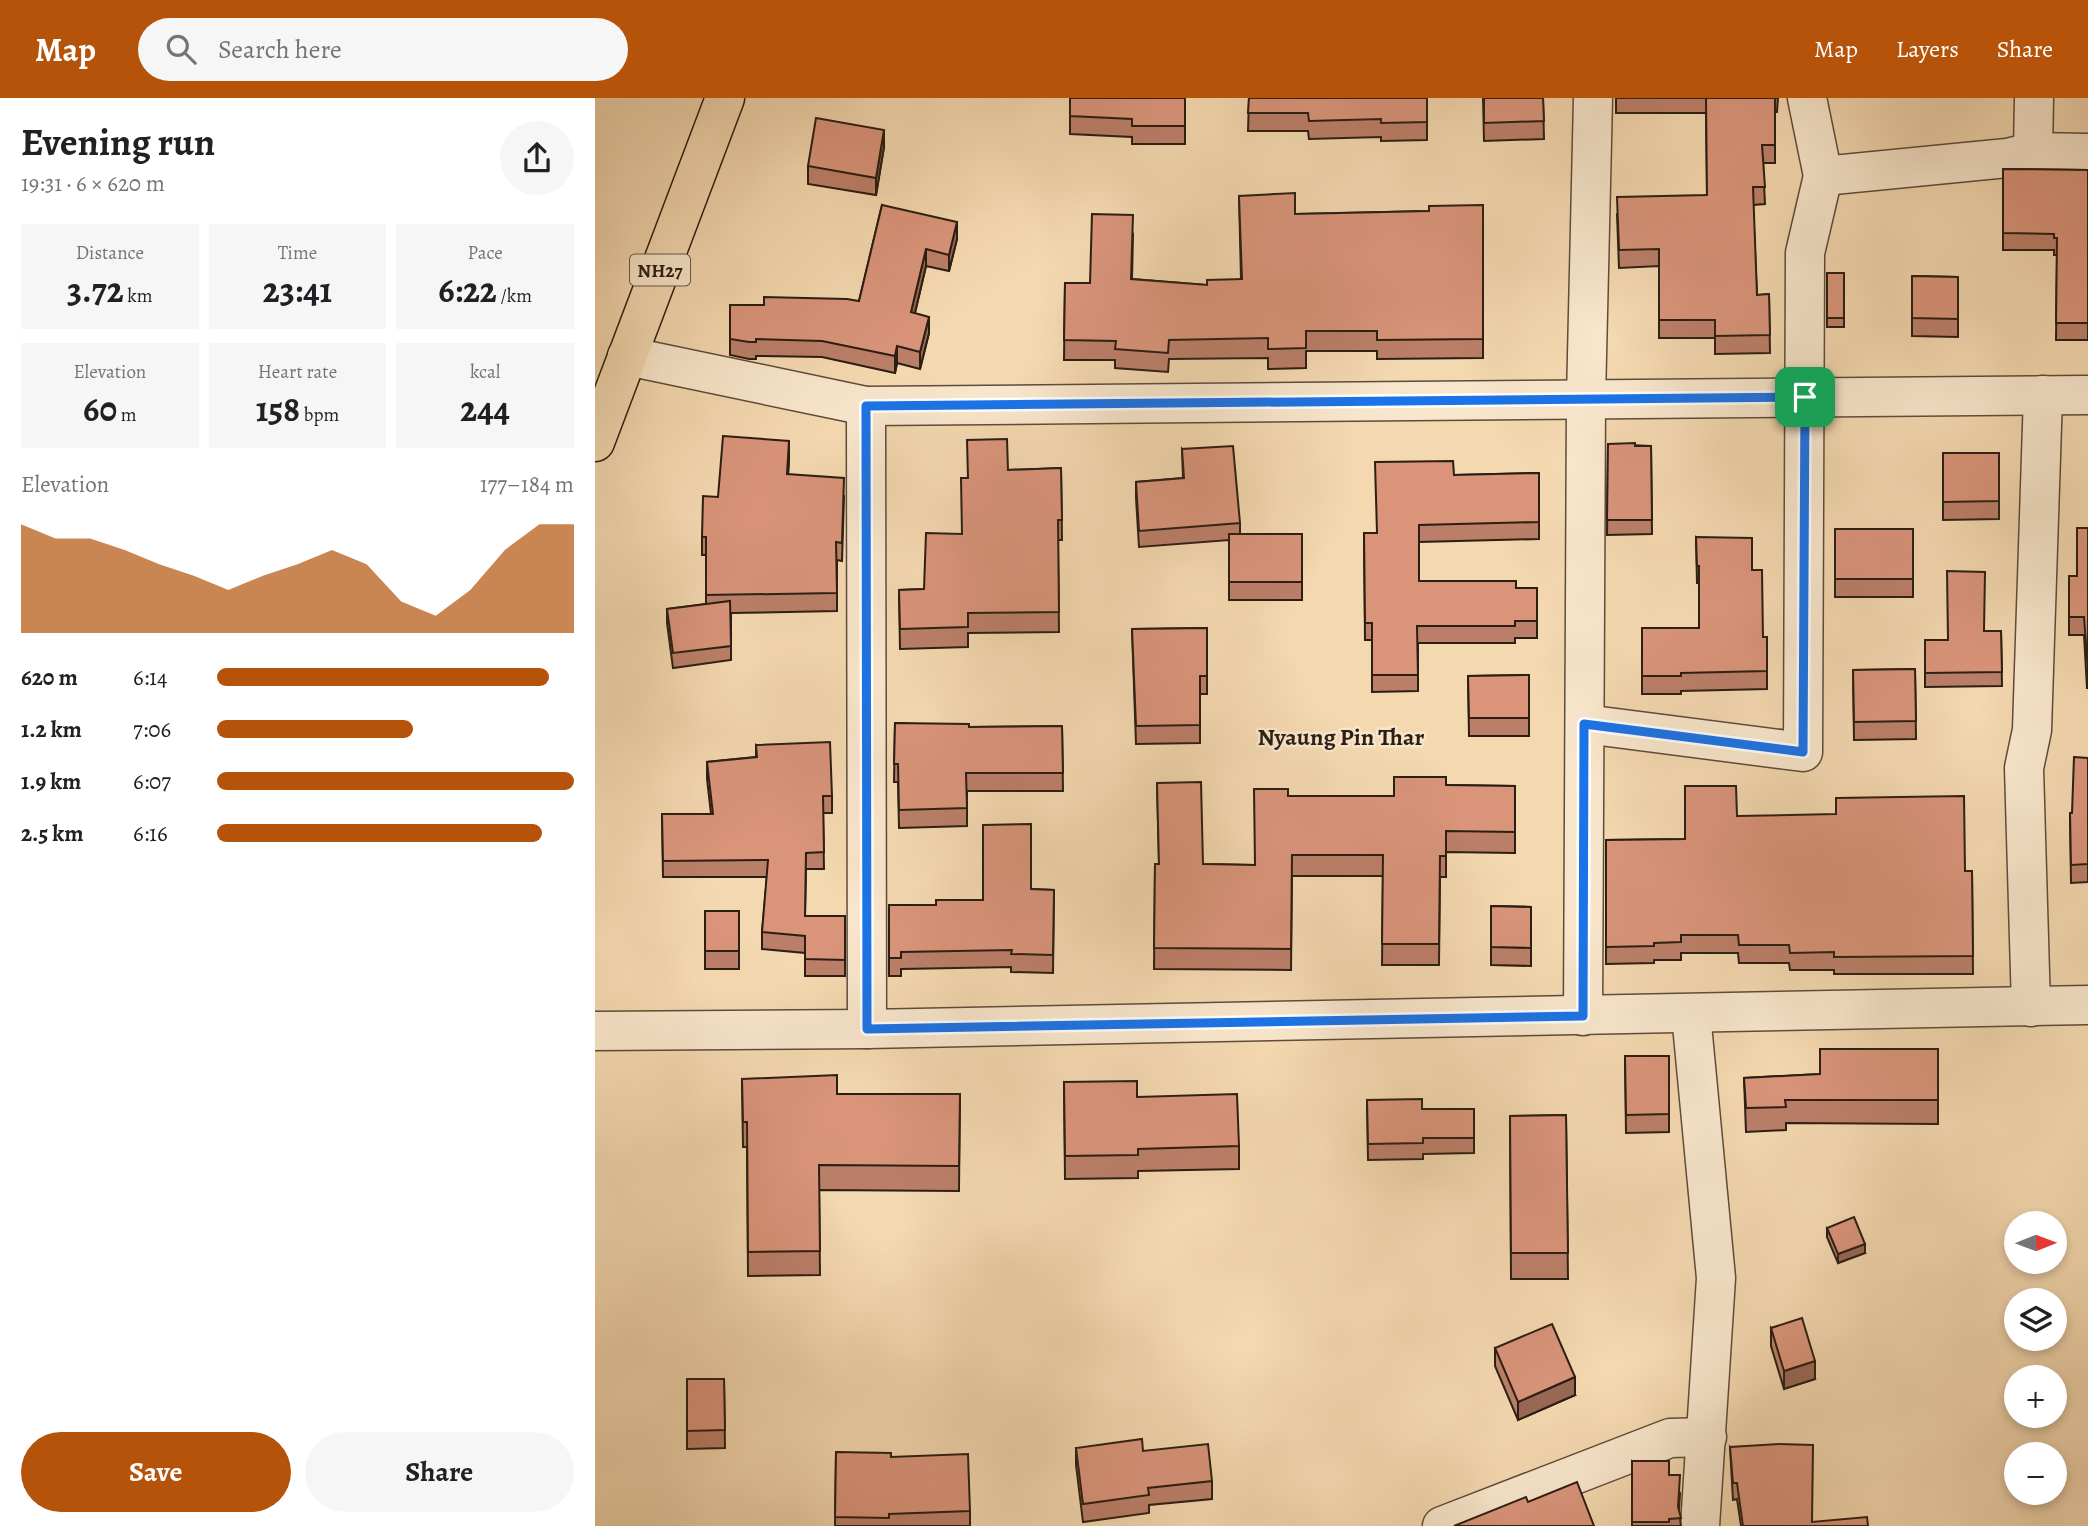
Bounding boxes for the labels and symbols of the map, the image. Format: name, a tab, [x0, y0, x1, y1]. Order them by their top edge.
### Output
road number: NH27	[630, 254, 690, 286]
pin	[1775, 367, 1835, 427]
district label: Nyaung Pin Thar	[1258, 721, 1425, 753]
north arrow	[2004, 1211, 2067, 1274]

